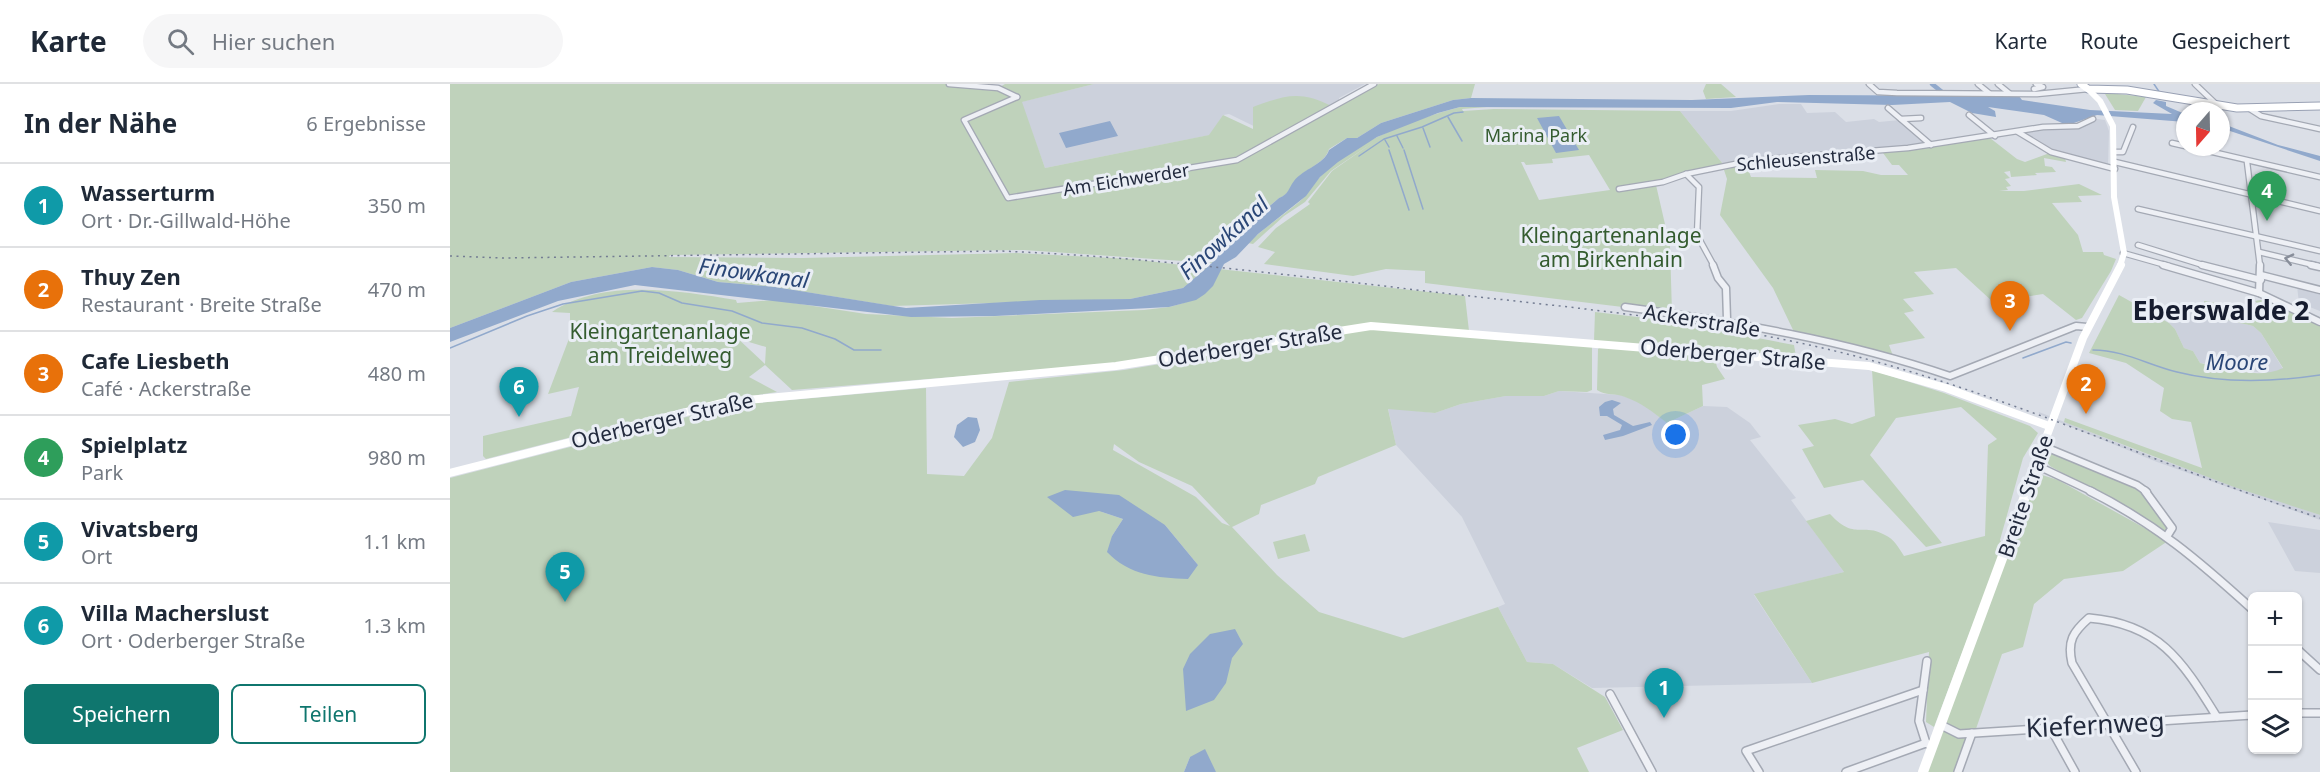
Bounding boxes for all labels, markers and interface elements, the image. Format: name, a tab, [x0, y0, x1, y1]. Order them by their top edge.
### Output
search box	[143, 14, 563, 68]
text: Karte	[30, 22, 107, 60]
icon: search	[164, 25, 197, 58]
text: Hier suchen	[212, 26, 335, 56]
text: Karte	[1994, 27, 2047, 55]
text: Route	[2080, 27, 2138, 55]
text: Gespeichert	[2171, 27, 2290, 55]
north arrow	[2176, 102, 2230, 156]
text: In der Nähe	[24, 105, 177, 141]
text: 6 Ergebnisse	[306, 110, 426, 137]
park label: Marina Park	[1485, 123, 1588, 147]
street label: Schleusenstraße	[1736, 140, 1876, 176]
street label: Am Eichwerder	[1061, 157, 1191, 201]
pin: 4	[2248, 172, 2286, 221]
text: Wasserturm	[81, 177, 215, 207]
water label: Finowkanal	[1172, 188, 1275, 285]
text: 1	[38, 192, 49, 219]
text: 350 m	[368, 192, 426, 219]
text: Ort · Dr.-Gillwald-Höhe	[81, 207, 291, 234]
park label: Kleingartenanlage am Birkenhain	[1520, 221, 1702, 273]
water label: Finowkanal	[697, 249, 812, 295]
one-way arrow	[2285, 254, 2295, 267]
text: Thuy Zen	[81, 261, 181, 291]
text: 2	[38, 276, 49, 303]
text: 470 m	[368, 276, 426, 303]
pin: 3	[1990, 282, 2030, 331]
text: Restaurant · Breite Straße	[81, 291, 322, 318]
district label: Eberswalde 2	[2133, 291, 2309, 328]
street label: Ackerstraße	[1642, 297, 1762, 343]
park label: Kleingartenanlage am Treidelweg	[569, 317, 751, 369]
street label: Oderberger Straße	[1156, 317, 1344, 373]
street label: Oderberger Straße	[1639, 332, 1827, 376]
text: Cafe Liesbeth	[81, 345, 230, 375]
water label: Moore	[2206, 346, 2268, 376]
text: 3	[38, 360, 49, 387]
text: 480 m	[368, 360, 426, 387]
pin: 2	[2066, 364, 2106, 414]
pin: 6	[500, 368, 538, 417]
text: Café · Ackerstraße	[81, 375, 251, 402]
street label: Oderberger Straße	[568, 385, 756, 455]
your location	[1661, 420, 1690, 449]
text: Spielplatz	[81, 429, 187, 459]
street label: Breite Straße	[1991, 431, 2059, 561]
text: 4	[38, 444, 49, 471]
text: 980 m	[368, 444, 426, 471]
text: Park	[81, 459, 123, 486]
text: Vivatsberg	[81, 513, 199, 543]
text: 5	[38, 528, 49, 555]
text: 1.1 km	[363, 528, 426, 555]
text: Ort	[81, 543, 112, 570]
pin: 5	[546, 552, 584, 602]
map controls	[2248, 592, 2302, 754]
button: +	[2248, 592, 2302, 646]
text: Villa Macherslust	[81, 597, 269, 627]
text: 6	[38, 612, 49, 639]
text: 1.3 km	[363, 612, 426, 639]
text: Ort · Oderberger Straße	[81, 627, 305, 654]
button: −	[2248, 646, 2302, 700]
pin: 1	[1644, 668, 1684, 718]
button: Speichern	[24, 684, 219, 744]
button: Teilen	[231, 684, 426, 744]
button: layers	[2248, 700, 2302, 754]
street label: Kiefernweg	[2025, 702, 2165, 746]

